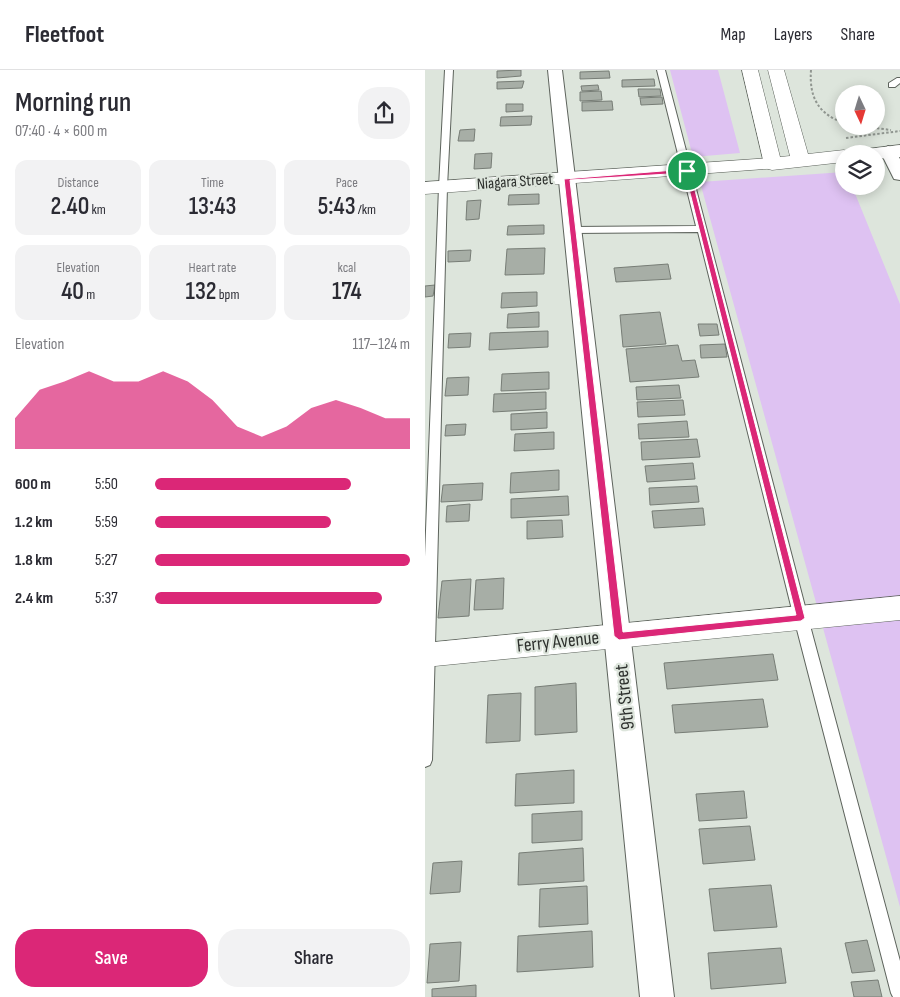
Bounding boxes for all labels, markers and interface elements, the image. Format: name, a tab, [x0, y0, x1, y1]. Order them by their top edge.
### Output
text: Fleetfoot	[25, 20, 104, 49]
text: Map	[721, 24, 746, 45]
text: Layers	[774, 24, 813, 45]
text: Share	[841, 24, 875, 45]
north arrow	[835, 85, 885, 135]
map controls	[835, 85, 885, 195]
text: Morning run	[15, 86, 131, 119]
button: share	[358, 87, 410, 139]
text: 07:40 · 4 × 600 m	[15, 122, 107, 141]
button: layers	[835, 145, 885, 195]
pin	[666, 150, 708, 192]
icon: arrive	[673, 157, 701, 185]
street label: Niagara Street	[476, 170, 554, 194]
text: Distance	[58, 174, 99, 191]
text: Time	[201, 174, 224, 191]
text: Pace	[336, 174, 358, 191]
text: 2.40	[51, 191, 89, 222]
text: 13:43	[189, 191, 236, 222]
text: 5:43	[318, 191, 356, 222]
text: km	[89, 201, 106, 218]
text: /km	[356, 201, 376, 218]
text: Elevation	[57, 259, 100, 276]
text: Heart rate	[189, 259, 236, 276]
text: kcal	[338, 259, 356, 276]
text: 40	[61, 276, 84, 307]
text: 132	[186, 276, 217, 307]
text: 174	[332, 276, 362, 307]
text: m	[84, 286, 95, 303]
text: bpm	[217, 286, 239, 303]
text: Elevation	[15, 335, 64, 354]
text: 117–124 m	[353, 335, 410, 354]
text: 600 m	[15, 475, 51, 494]
text: 5:50	[95, 475, 118, 494]
text: 1.2 km	[15, 513, 53, 532]
text: 5:59	[95, 513, 118, 532]
text: 1.8 km	[15, 551, 53, 570]
text: 5:27	[95, 551, 117, 570]
text: 2.4 km	[15, 589, 53, 608]
text: 5:37	[95, 589, 118, 608]
street label: Ferry Avenue	[516, 626, 600, 658]
street label: 9th Street	[610, 663, 640, 731]
button: Save	[15, 929, 208, 987]
button: Share	[218, 929, 410, 987]

